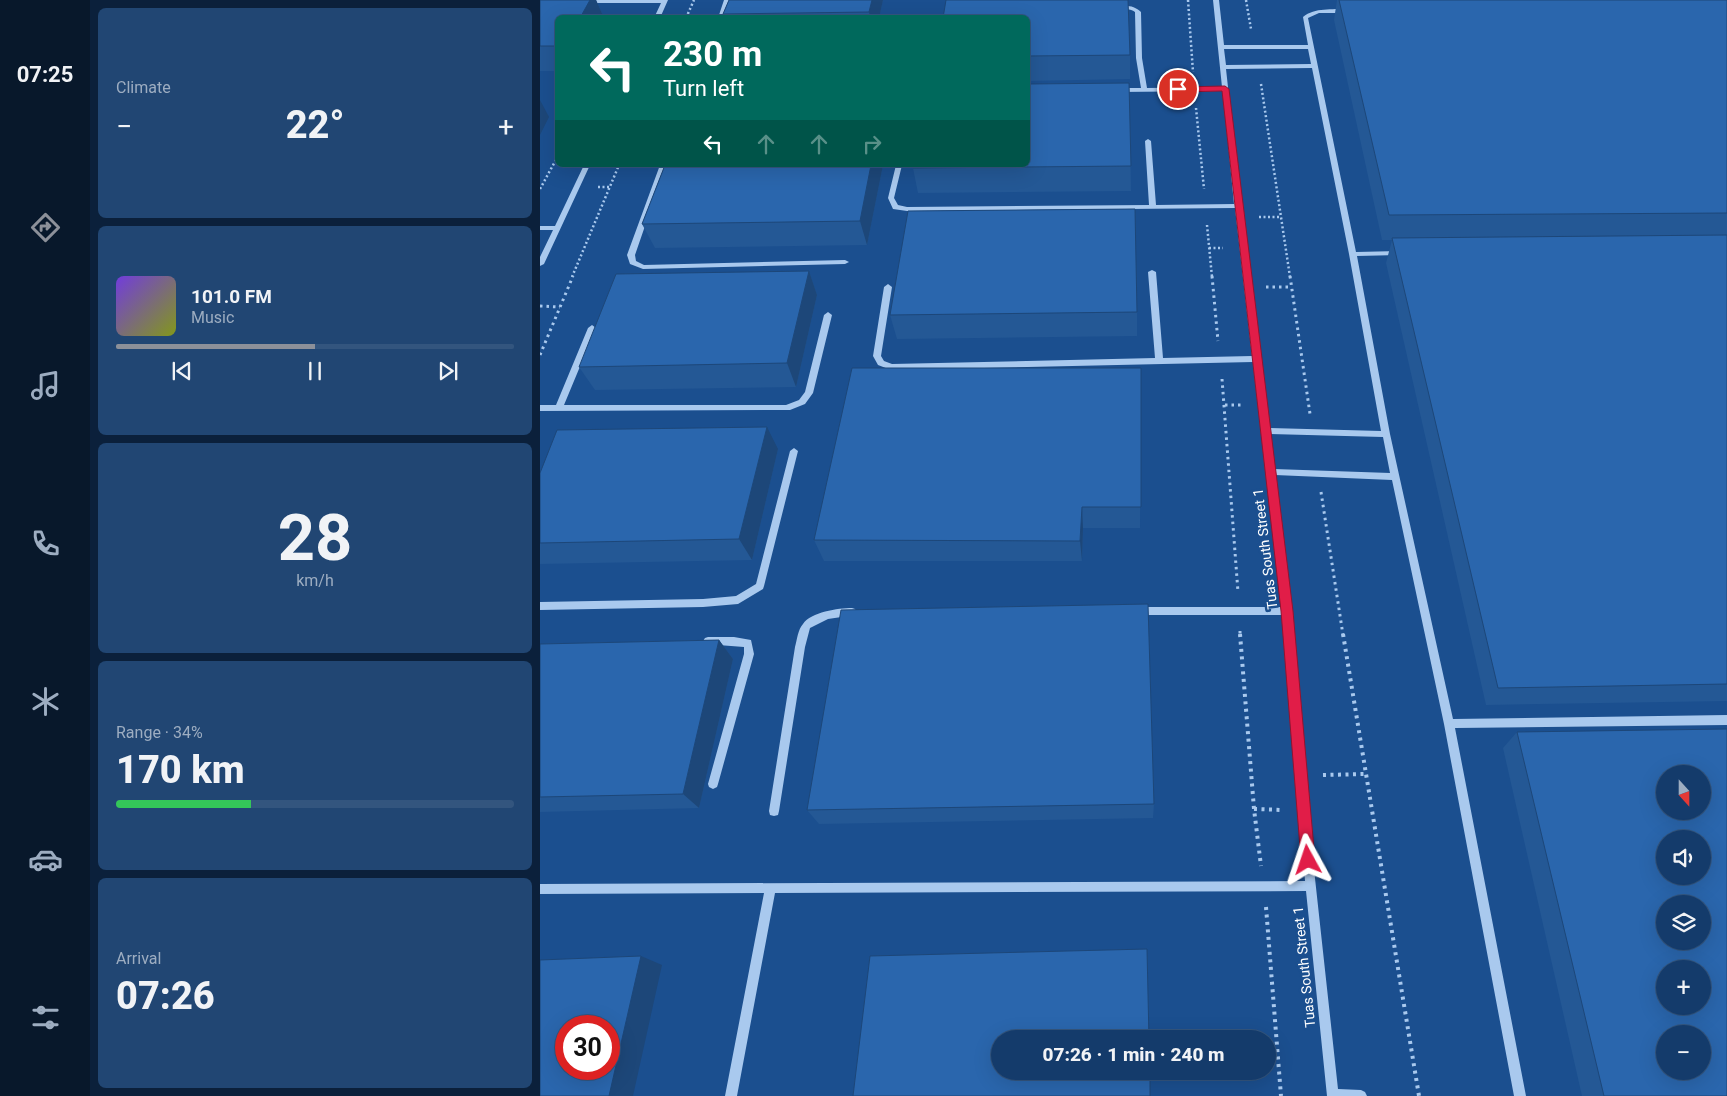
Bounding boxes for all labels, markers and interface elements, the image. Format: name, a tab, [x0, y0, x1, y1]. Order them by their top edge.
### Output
text: 230 m	[663, 34, 762, 75]
icon: left	[580, 35, 645, 100]
text: 07:25	[17, 62, 73, 87]
pin	[1157, 68, 1199, 110]
icon: arrive	[1164, 75, 1192, 103]
text: Turn left	[663, 76, 744, 101]
text: Climate	[116, 78, 171, 97]
text: 22°	[286, 103, 344, 147]
text: −	[116, 110, 132, 143]
text: +	[498, 110, 514, 143]
icon: left	[699, 130, 727, 158]
icon: ahead	[752, 130, 780, 158]
icon: ahead	[805, 130, 833, 158]
icon: right	[858, 130, 886, 158]
icon: directions	[28, 210, 63, 245]
text: 101.0 FM	[191, 285, 272, 308]
text: Music	[191, 308, 234, 327]
icon: previous	[168, 357, 196, 385]
icon: pause	[301, 357, 329, 385]
icon: next	[434, 357, 462, 385]
icon: music	[28, 368, 63, 403]
street label: Tuas South Street 1	[1250, 488, 1280, 610]
text: 28	[278, 500, 352, 576]
icon: phone	[28, 526, 63, 561]
text: km/h	[296, 571, 334, 590]
icon: climate	[28, 684, 63, 719]
text: Range · 34%	[116, 723, 203, 742]
text: 170 km	[116, 748, 245, 792]
north arrow	[1656, 765, 1711, 820]
map controls	[1656, 765, 1711, 1080]
button: sound	[1656, 830, 1711, 885]
position arrow	[1281, 833, 1333, 885]
icon: car	[28, 842, 63, 877]
button: layers	[1656, 895, 1711, 950]
street label: Tuas South Street 1	[1290, 906, 1318, 1028]
text: Arrival	[116, 949, 161, 968]
button: +	[1656, 960, 1711, 1015]
text: 07:26	[116, 974, 215, 1018]
icon: filters	[28, 1000, 63, 1035]
speed limit sign: 30	[555, 1015, 620, 1080]
button: −	[1656, 1025, 1711, 1080]
text: 07:26 · 1 min · 240 m	[1042, 1043, 1225, 1066]

